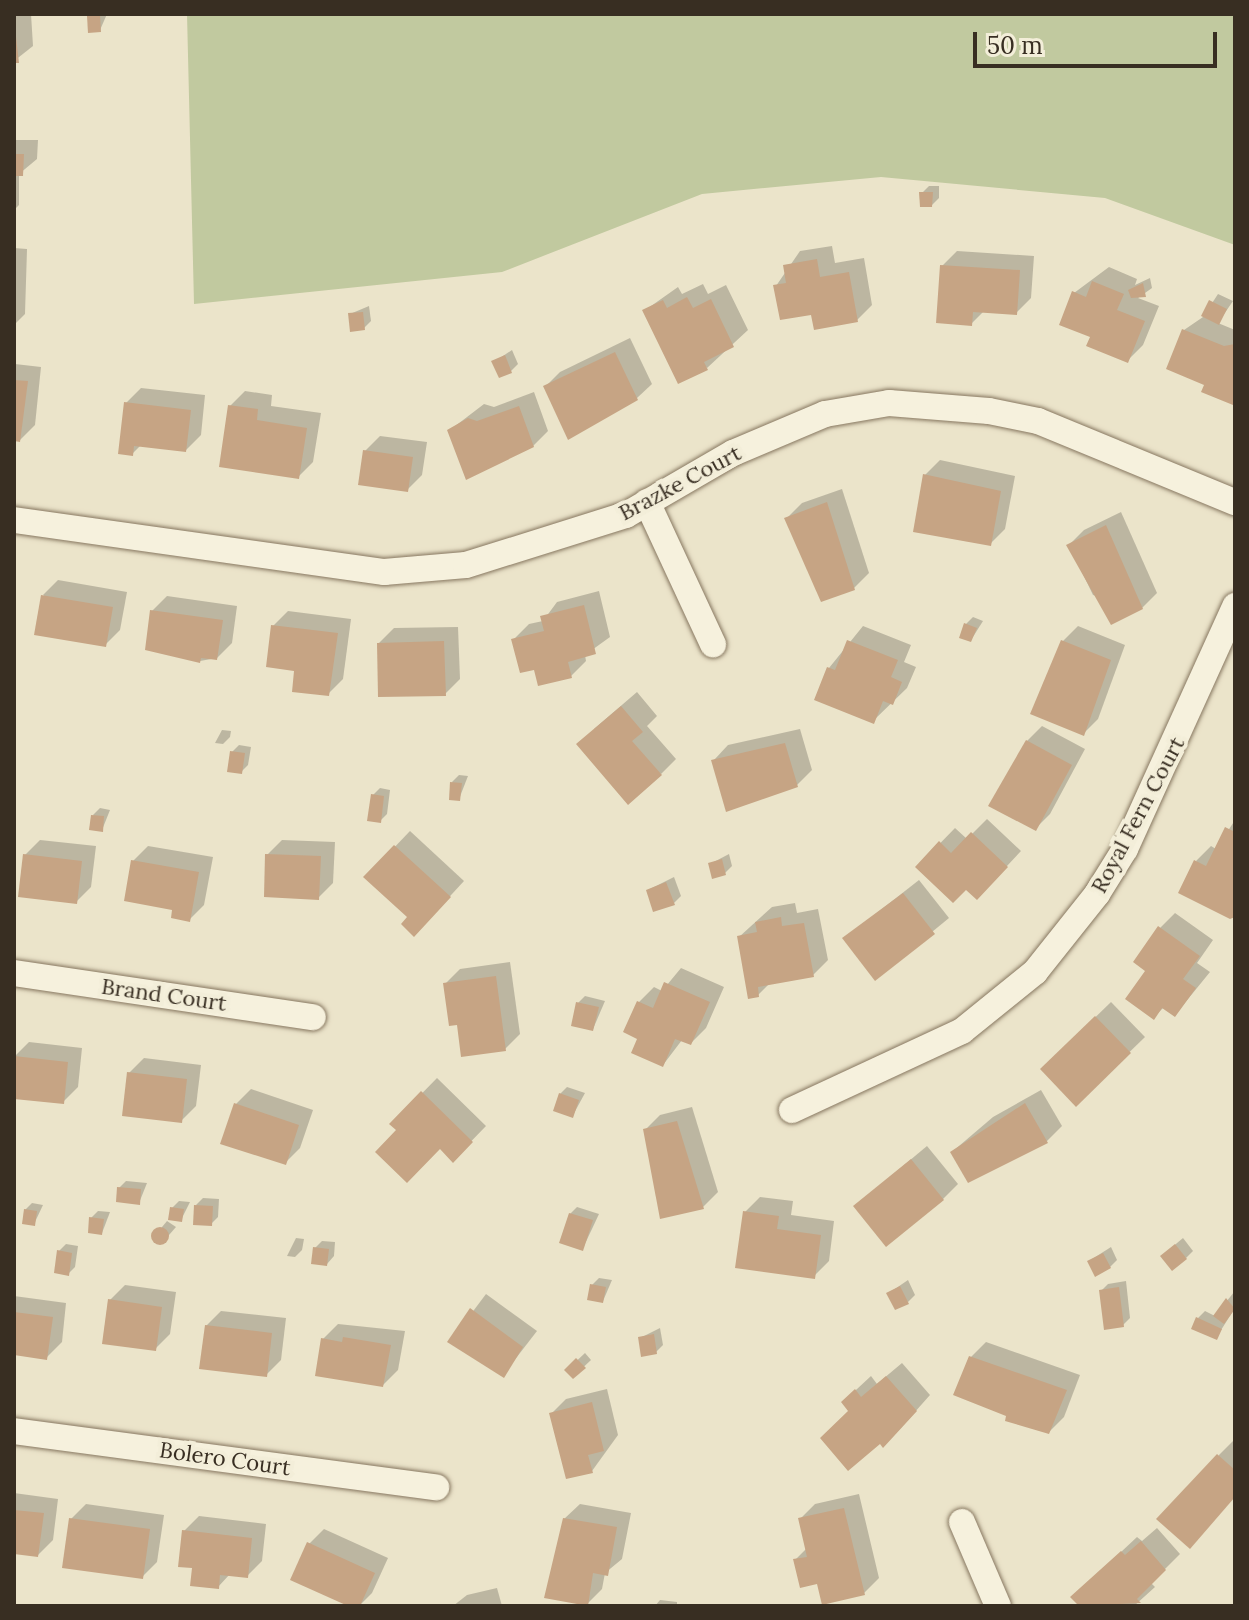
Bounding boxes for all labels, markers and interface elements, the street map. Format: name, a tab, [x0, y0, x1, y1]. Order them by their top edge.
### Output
scale bar	[977, 16, 1221, 66]
text: 50 m	[987, 30, 1043, 61]
street label: Brazke Court	[614, 440, 746, 526]
street label: Royal Fern Court	[1086, 732, 1190, 898]
street label: Brand Court	[100, 973, 228, 1017]
street label: Bolero Court	[158, 1437, 292, 1481]

